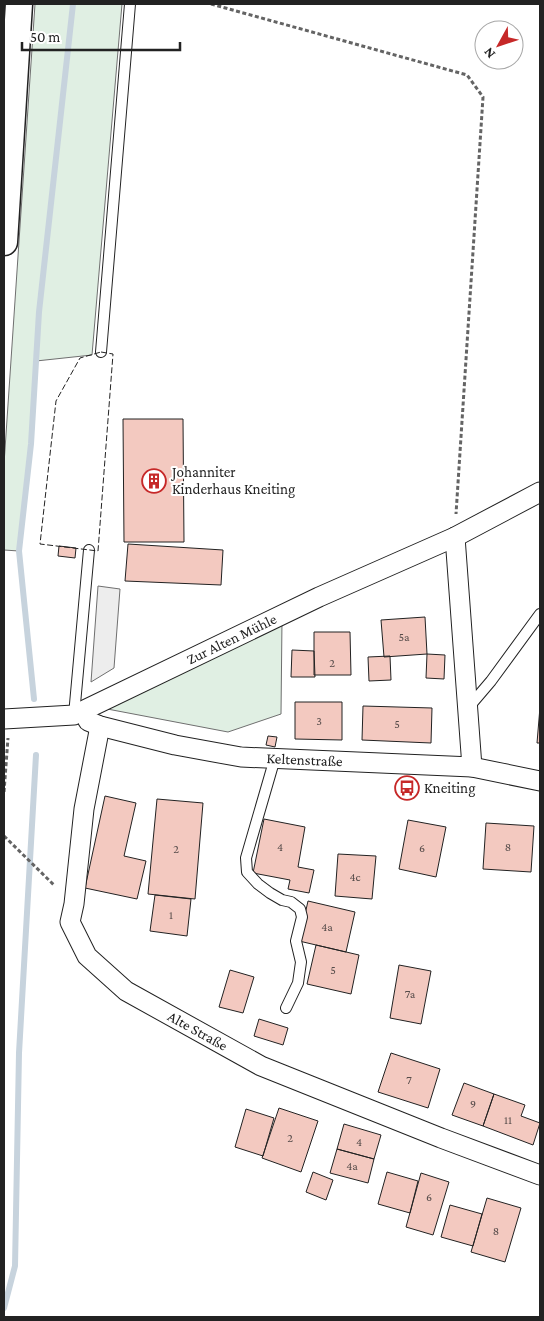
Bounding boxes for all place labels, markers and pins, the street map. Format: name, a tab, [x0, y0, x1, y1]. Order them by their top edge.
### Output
place label: Johanniter Kinderhaus Kneiting	[170, 464, 295, 498]
building icon: Johanniter Kinderhaus Kneiting	[141, 468, 167, 494]
bus stop icon: Kneiting	[394, 775, 420, 801]
place label: Kneiting	[424, 780, 475, 797]

